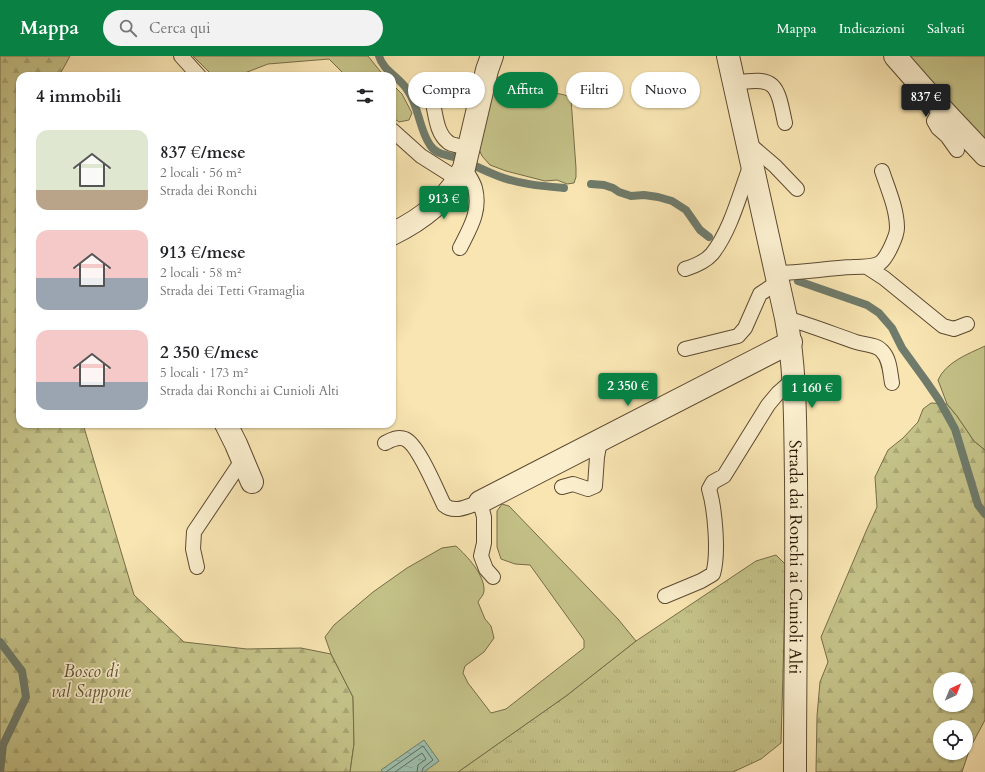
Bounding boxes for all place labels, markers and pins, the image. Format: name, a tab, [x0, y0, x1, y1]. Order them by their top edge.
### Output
pin: 837 €	[898, 84, 954, 118]
pin: 913 €	[416, 186, 472, 220]
pin: 2 350 €	[591, 373, 665, 407]
pin: 1 160 €	[775, 375, 849, 409]

